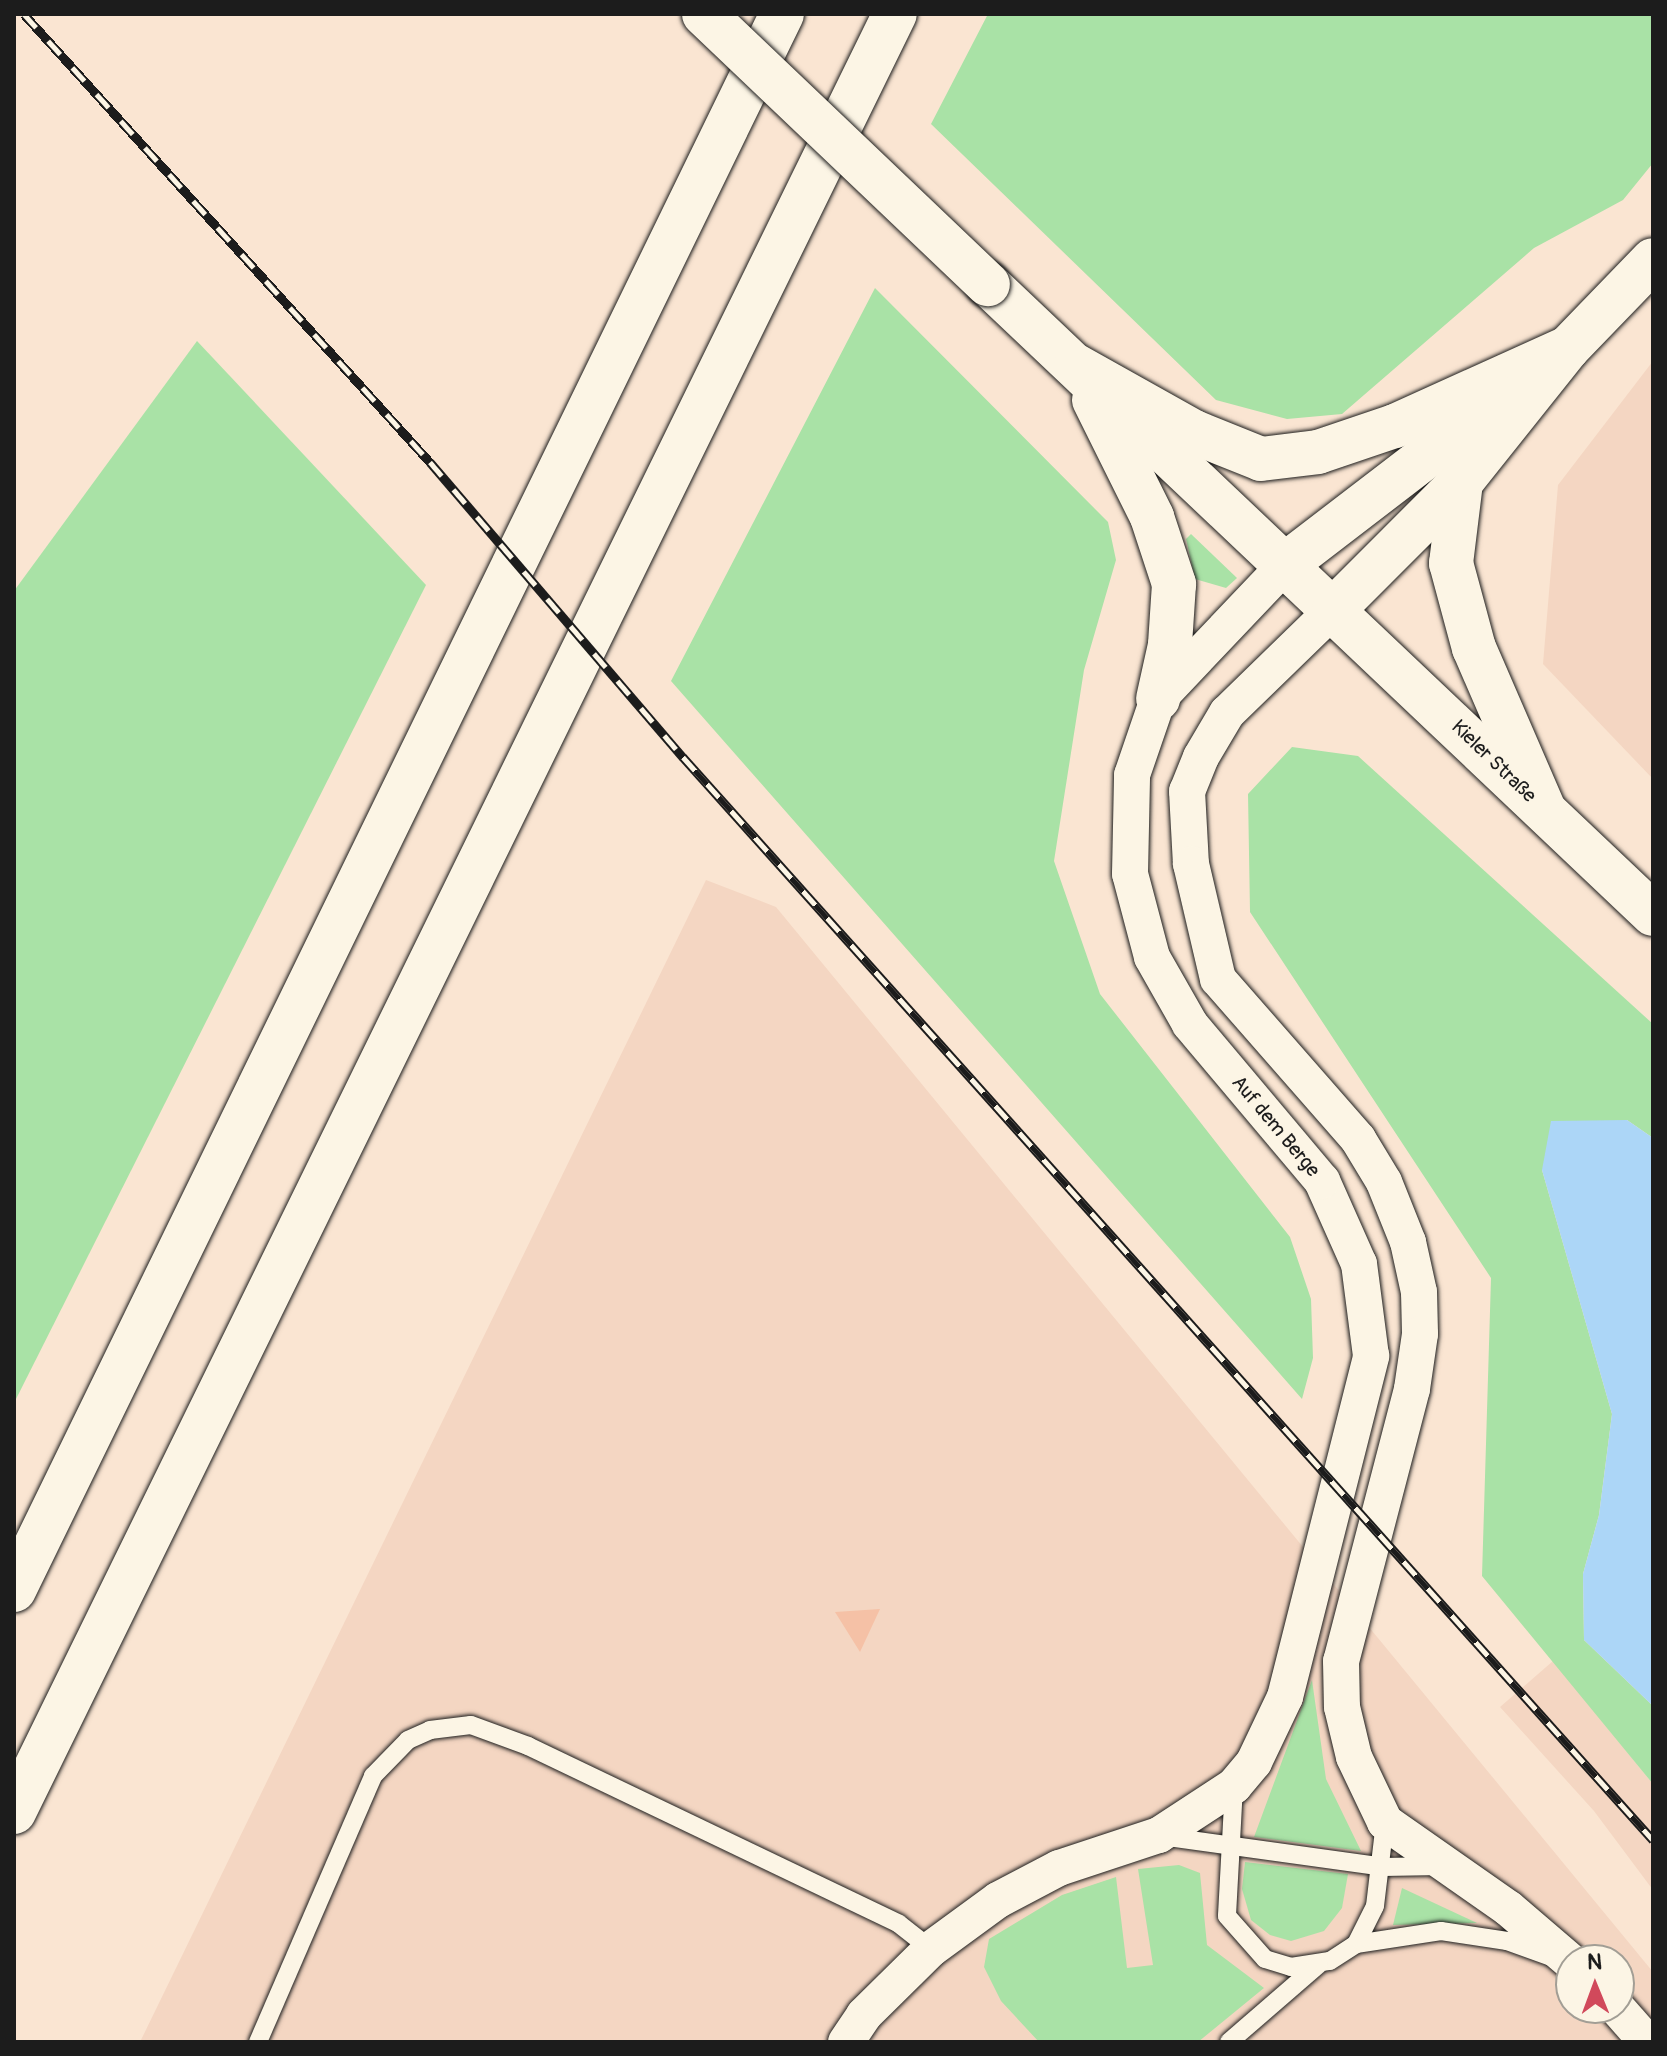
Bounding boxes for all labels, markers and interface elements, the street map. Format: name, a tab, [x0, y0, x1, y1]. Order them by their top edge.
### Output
street label: Kieler Straße	[1447, 715, 1541, 807]
street label: Auf dem Berge	[1227, 1071, 1325, 1181]
north arrow	[1555, 1944, 1635, 2024]
text: N	[1587, 1948, 1602, 1976]

